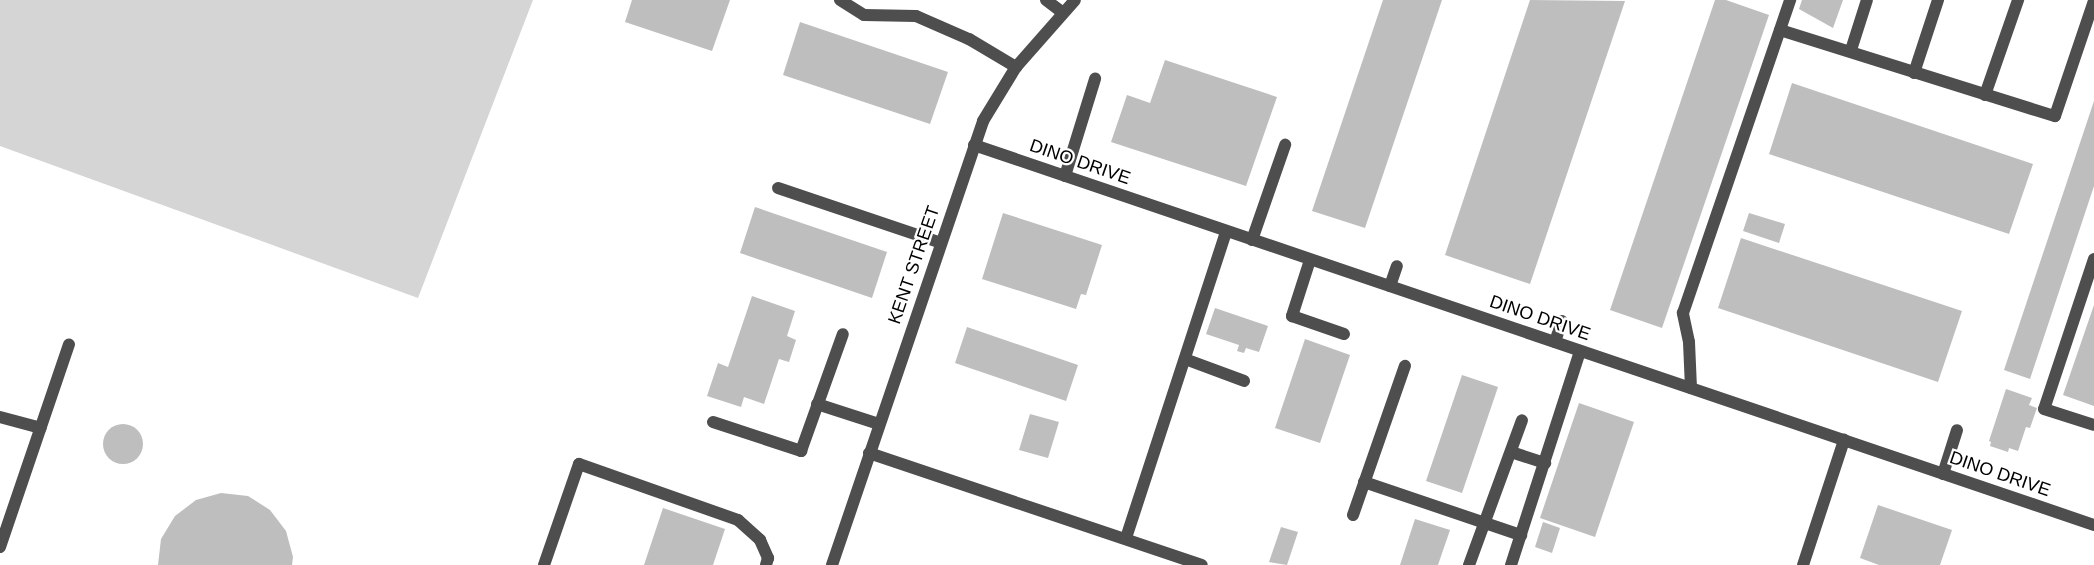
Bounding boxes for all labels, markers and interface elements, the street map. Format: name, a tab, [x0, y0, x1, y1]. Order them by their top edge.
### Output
street label: DINO DRIVE	[1027, 135, 1133, 189]
street label: KENT STREET	[884, 203, 944, 327]
street label: DINO DRIVE	[1487, 291, 1593, 345]
street label: DINO DRIVE	[1947, 447, 2053, 501]

